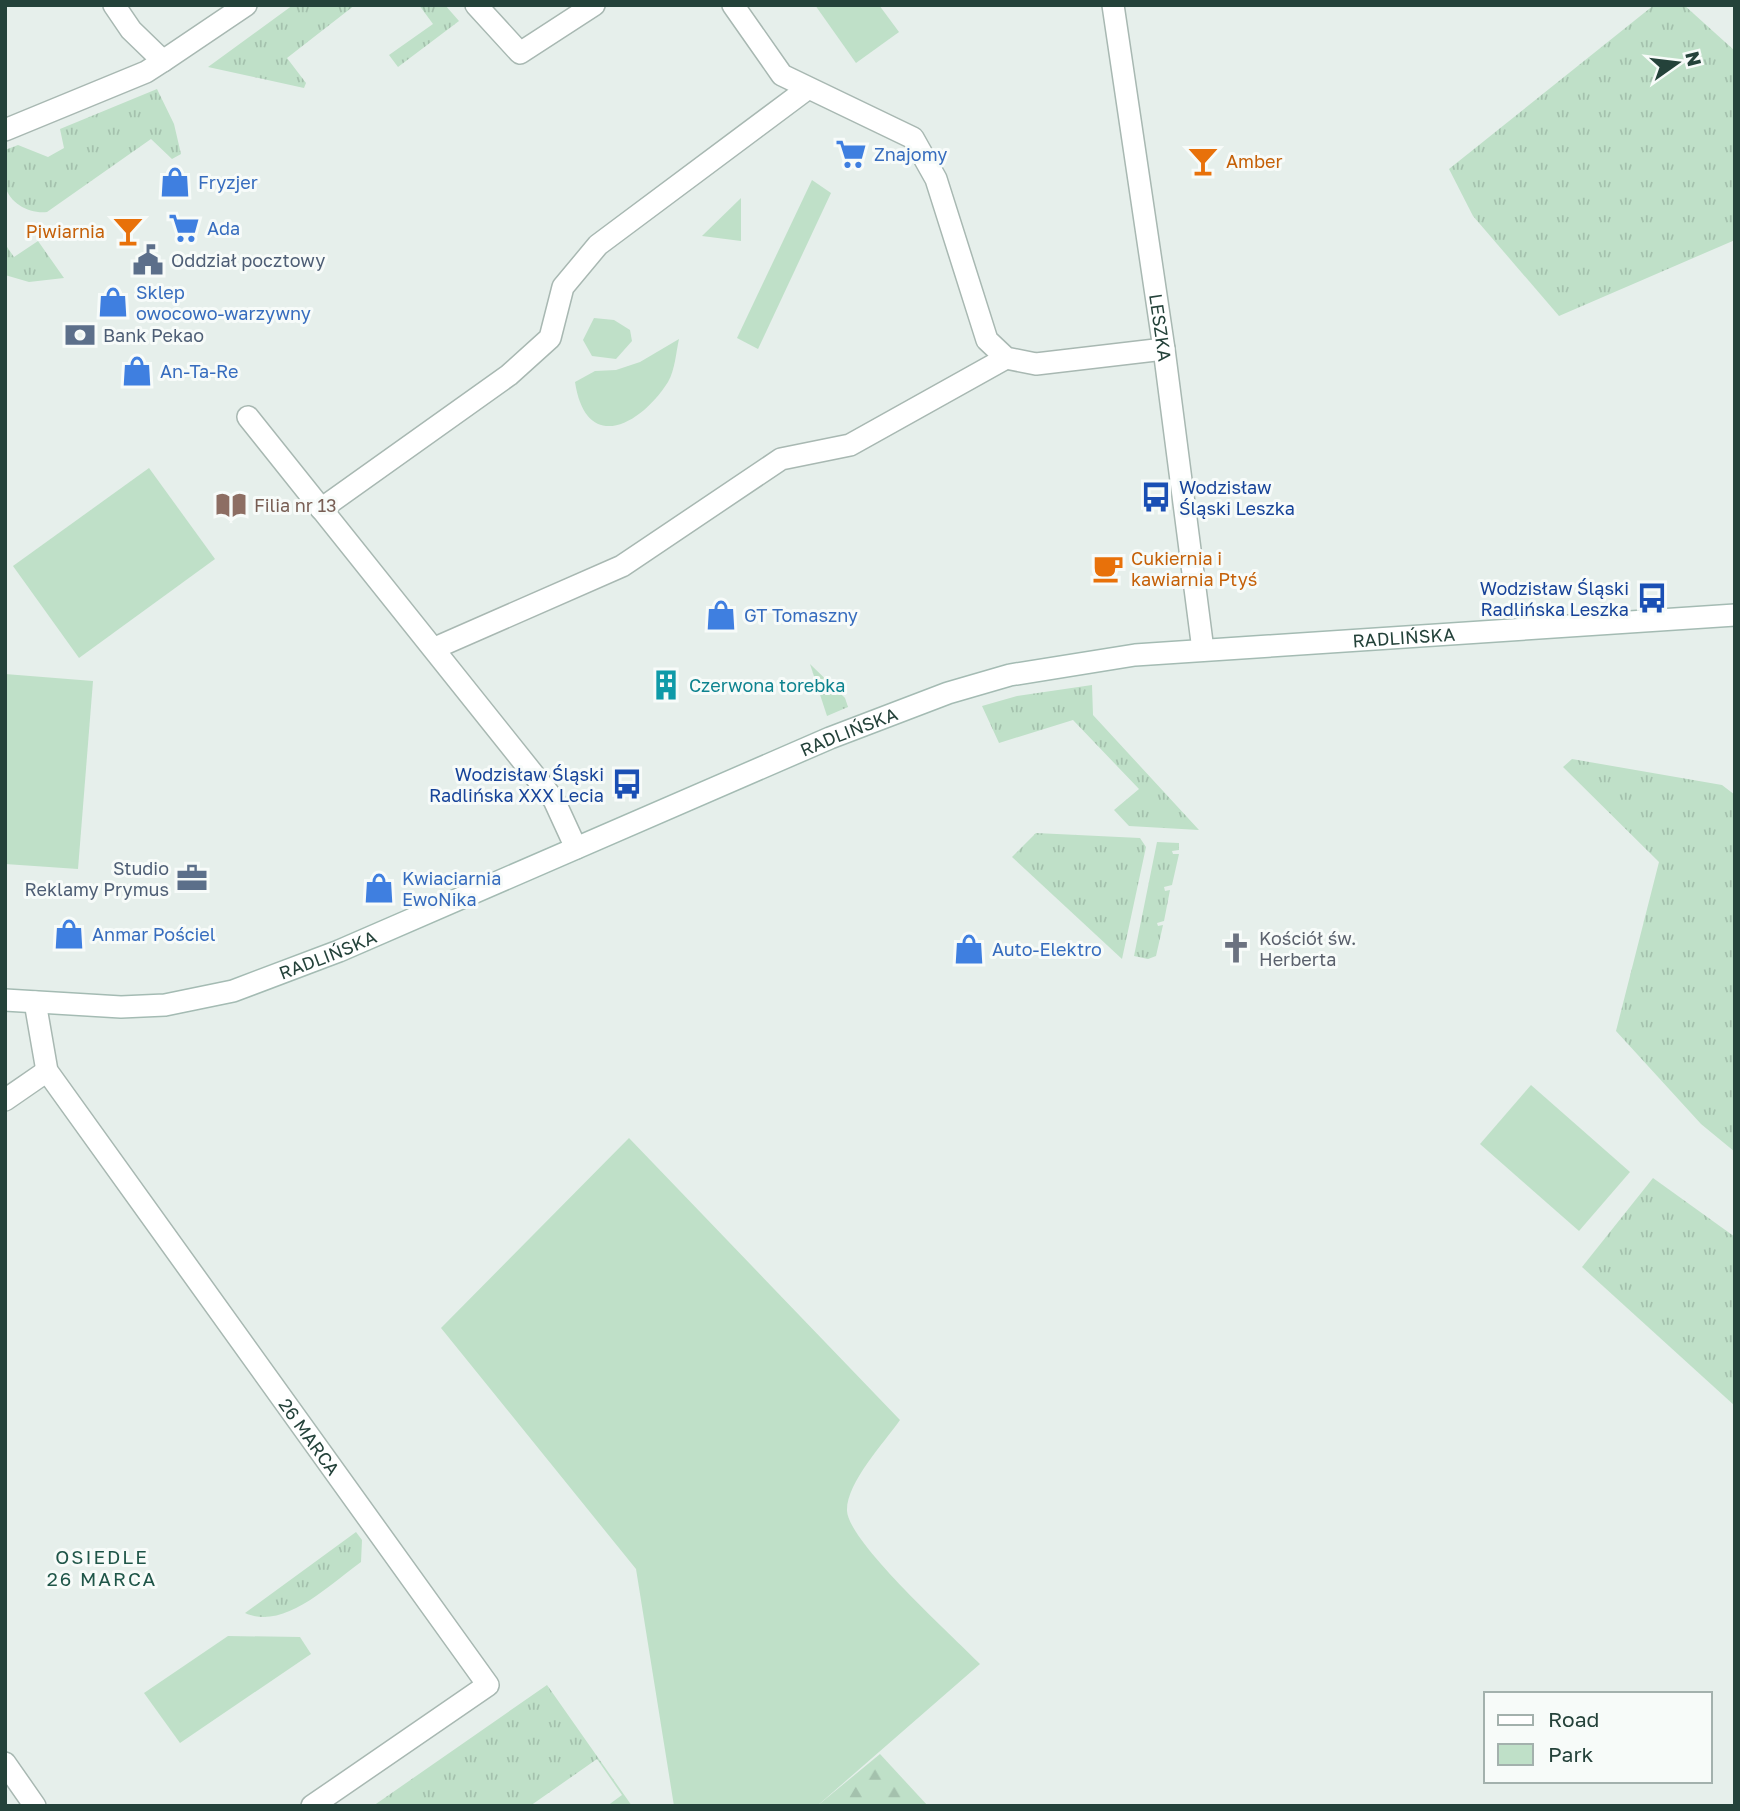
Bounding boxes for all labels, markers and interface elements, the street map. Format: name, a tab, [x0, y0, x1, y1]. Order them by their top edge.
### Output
north arrow	[1642, 28, 1712, 98]
text: N	[1681, 49, 1707, 69]
supermarket icon: Znajomy	[834, 137, 868, 171]
place label: Znajomy	[874, 143, 947, 165]
bar icon: Amber	[1186, 144, 1220, 178]
place label: Amber	[1226, 150, 1283, 172]
shop icon: Fryzjer	[158, 165, 192, 199]
place label: Fryzjer	[198, 171, 258, 193]
supermarket icon: Ada	[167, 211, 201, 245]
bar icon: Piwiarnia	[111, 214, 145, 248]
place label: Ada	[207, 217, 240, 239]
place label: Piwiarnia	[26, 220, 105, 242]
public building icon: Oddział pocztowy	[131, 243, 165, 277]
place label: Oddział pocztowy	[171, 249, 325, 271]
place label: Sklep owocowo-warzywny	[136, 281, 311, 324]
shop icon: Sklep owocowo-warzywny	[96, 285, 130, 319]
street label: LESZKA	[1145, 292, 1176, 363]
bank icon: Bank Pekao	[63, 318, 97, 352]
place label: Bank Pekao	[103, 324, 204, 346]
shop icon: An-Ta-Re	[120, 354, 154, 388]
place label: An-Ta-Re	[160, 360, 238, 382]
place label: Wodzisław Śląski Leszka	[1179, 476, 1295, 519]
bus stop icon: Wodzisław Śląski Leszka	[1139, 480, 1173, 514]
library icon: Filia nr 13	[214, 488, 248, 522]
place label: Filia nr 13	[254, 494, 337, 516]
place label: Cukiernia i kawiarnia Ptyś	[1131, 547, 1257, 590]
cafe icon: Cukiernia i kawiarnia Ptyś	[1091, 551, 1125, 585]
place label: Wodzisław Śląski Radlińska Leszka	[1480, 577, 1629, 620]
bus stop icon: Wodzisław Śląski Radlińska Leszka	[1635, 581, 1669, 615]
shop icon: GT Tomaszny	[704, 598, 738, 632]
place label: GT Tomaszny	[744, 604, 858, 626]
street label: RADLIŃSKA	[1352, 623, 1456, 651]
building icon: Czerwona torebka	[649, 668, 683, 702]
place label: Czerwona torebka	[689, 674, 846, 696]
street label: RADLIŃSKA	[797, 702, 901, 761]
place label: Wodzisław Śląski Radlińska XXX Lecia	[429, 763, 604, 806]
bus stop icon: Wodzisław Śląski Radlińska XXX Lecia	[610, 767, 644, 801]
place label: Studio Reklamy Prymus	[24, 857, 169, 900]
office icon: Studio Reklamy Prymus	[175, 861, 209, 895]
place label: Kwiaciarnia EwoNika	[402, 867, 501, 910]
shop icon: Kwiaciarnia EwoNika	[362, 871, 396, 905]
shop icon: Anmar Pościel	[52, 917, 86, 951]
place label: Anmar Pościel	[92, 923, 216, 945]
street label: RADLIŃSKA	[276, 925, 380, 984]
place label: Kościół św. Herberta	[1259, 927, 1356, 970]
church icon: Kościół św. Herberta	[1219, 931, 1253, 965]
shop icon: Auto-Elektro	[952, 932, 986, 966]
place label: Auto-Elektro	[992, 938, 1102, 960]
street label: 26 MARCA	[274, 1394, 345, 1479]
district label: OSIEDLE 26 MARCA	[47, 1545, 157, 1590]
legend	[1484, 1692, 1712, 1783]
text: Road	[1548, 1706, 1599, 1732]
text: Park	[1548, 1741, 1594, 1767]

